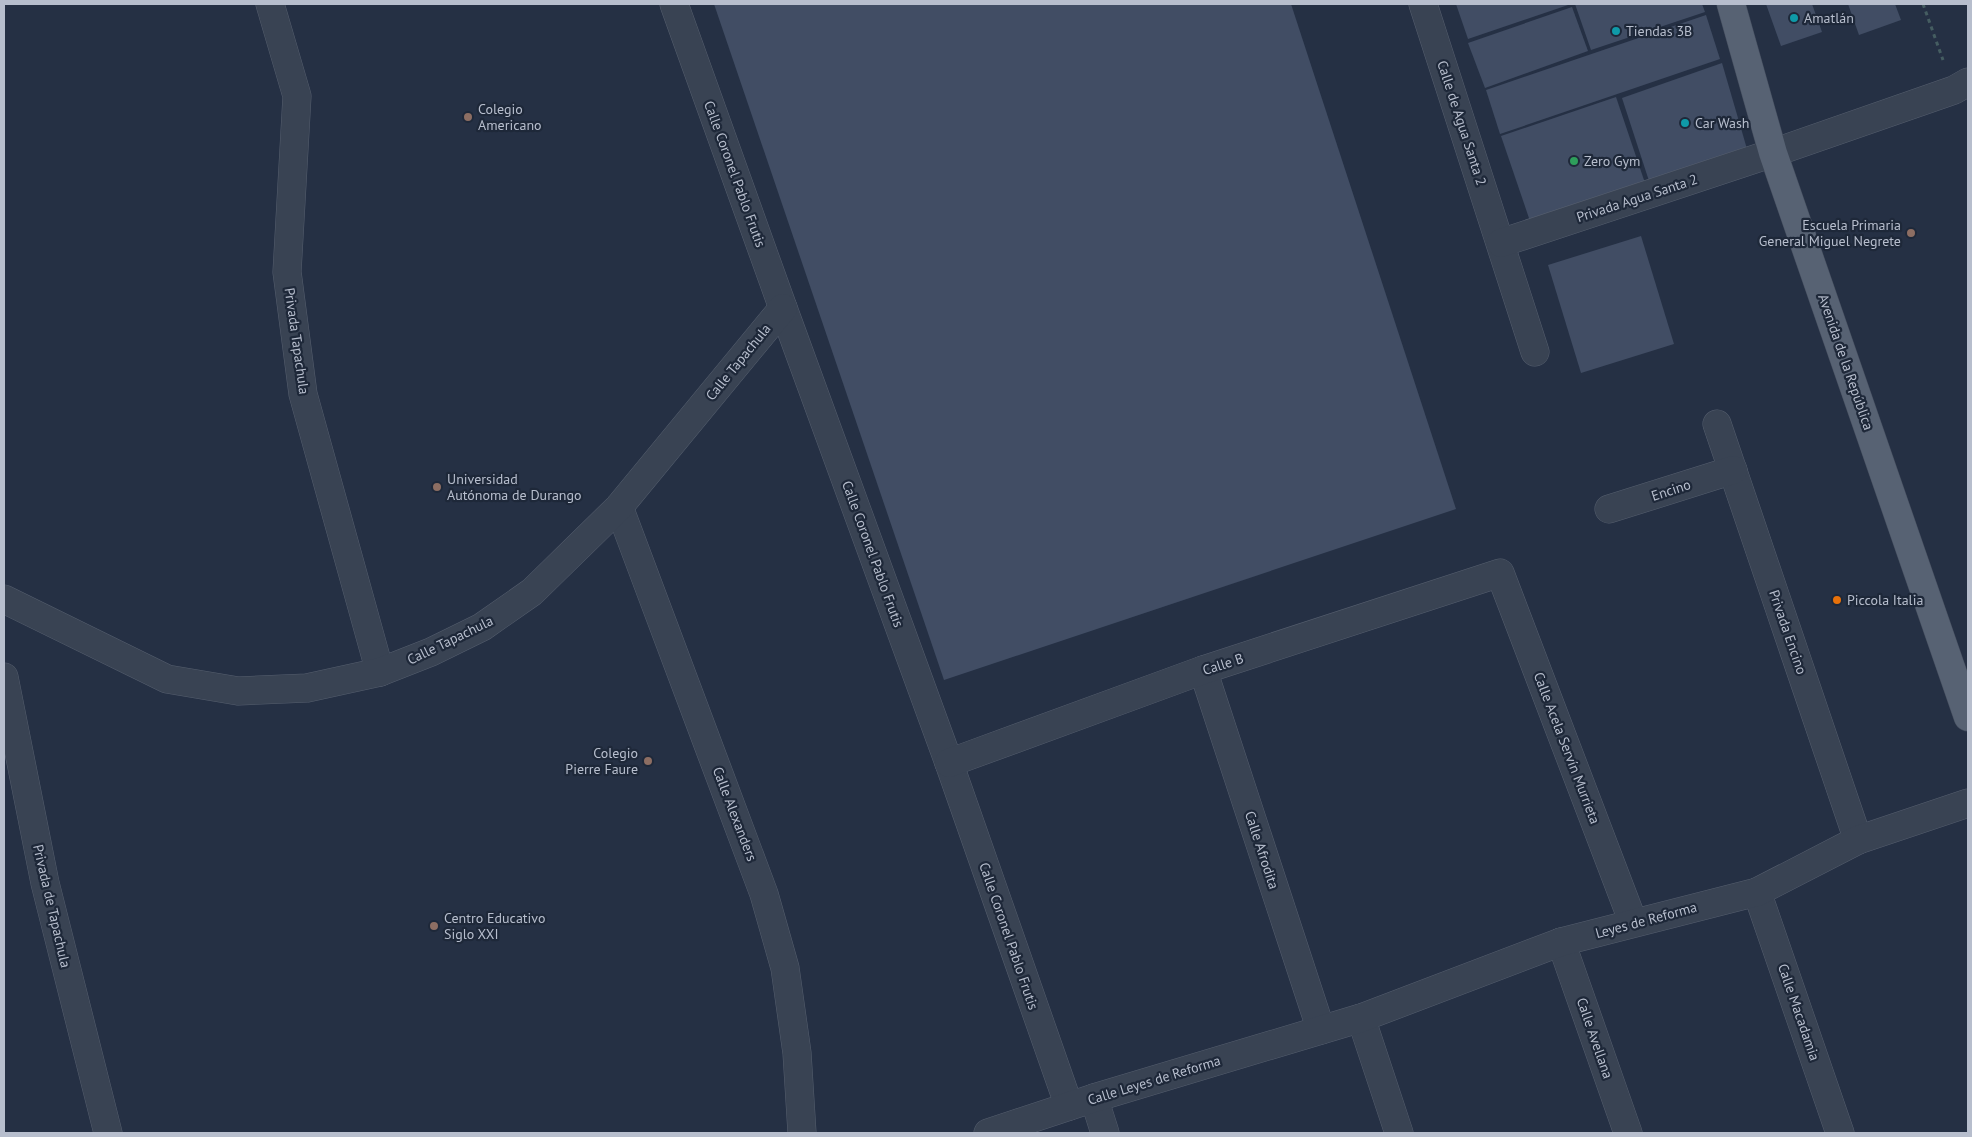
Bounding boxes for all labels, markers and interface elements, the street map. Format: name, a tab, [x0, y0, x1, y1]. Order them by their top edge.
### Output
place label: Amatlán	[1804, 9, 1854, 27]
marker: Amatlán	[1788, 12, 1800, 24]
place label: Tiendas 3B	[1626, 22, 1692, 40]
marker: Tiendas 3B	[1610, 25, 1622, 37]
street label: Calle de Agua Santa 2	[1433, 58, 1491, 188]
street label: Calle Coronel Pablo Frutis	[700, 98, 770, 250]
place label: Colegio Americano	[478, 100, 542, 134]
marker: Colegio Americano	[462, 111, 474, 123]
place label: Car Wash	[1695, 114, 1749, 132]
marker: Car Wash	[1679, 117, 1691, 129]
place label: Zero Gym	[1584, 152, 1641, 170]
marker: Zero Gym	[1568, 155, 1580, 167]
street label: Privada Agua Santa 2	[1574, 170, 1700, 226]
place label: Escuela Primaria General Miguel Negrete	[1759, 216, 1901, 250]
marker: Escuela Primaria General Miguel Negrete	[1905, 227, 1917, 239]
street label: Privada Tapachula	[281, 286, 313, 396]
street label: Avenida de la República	[1814, 292, 1878, 432]
street label: Calle Tapachula	[702, 320, 774, 404]
place label: Universidad Autónoma de Durango	[447, 470, 582, 504]
street label: Encino	[1649, 475, 1693, 505]
street label: Calle Coronel Pablo Frutis	[838, 478, 908, 630]
marker: Universidad Autónoma de Durango	[431, 481, 443, 493]
street label: Privada Encino	[1765, 587, 1811, 677]
place label: Piccola Italia	[1847, 591, 1923, 609]
marker: Piccola Italia	[1831, 594, 1843, 606]
street label: Calle Tapachula	[404, 611, 496, 669]
street label: Calle B	[1200, 649, 1246, 679]
street label: Calle Acela Servín Murrieta	[1530, 670, 1604, 826]
place label: Colegio Pierre Faure	[565, 744, 638, 778]
marker: Colegio Pierre Faure	[642, 755, 654, 767]
street label: Calle Alexanders	[709, 764, 761, 864]
street label: Calle Afrodita	[1241, 809, 1283, 891]
street label: Privada de Tapachula	[29, 843, 75, 969]
street label: Calle Coronel Pablo Frutis	[975, 860, 1043, 1012]
street label: Leyes de Reforma	[1593, 898, 1699, 942]
place label: Centro Educativo Siglo XXI	[444, 909, 545, 943]
marker: Centro Educativo Siglo XXI	[428, 920, 440, 932]
street label: Calle Macadamia	[1774, 961, 1824, 1063]
street label: Calle Avellana	[1573, 995, 1617, 1081]
street label: Calle Leyes de Reforma	[1085, 1051, 1223, 1109]

